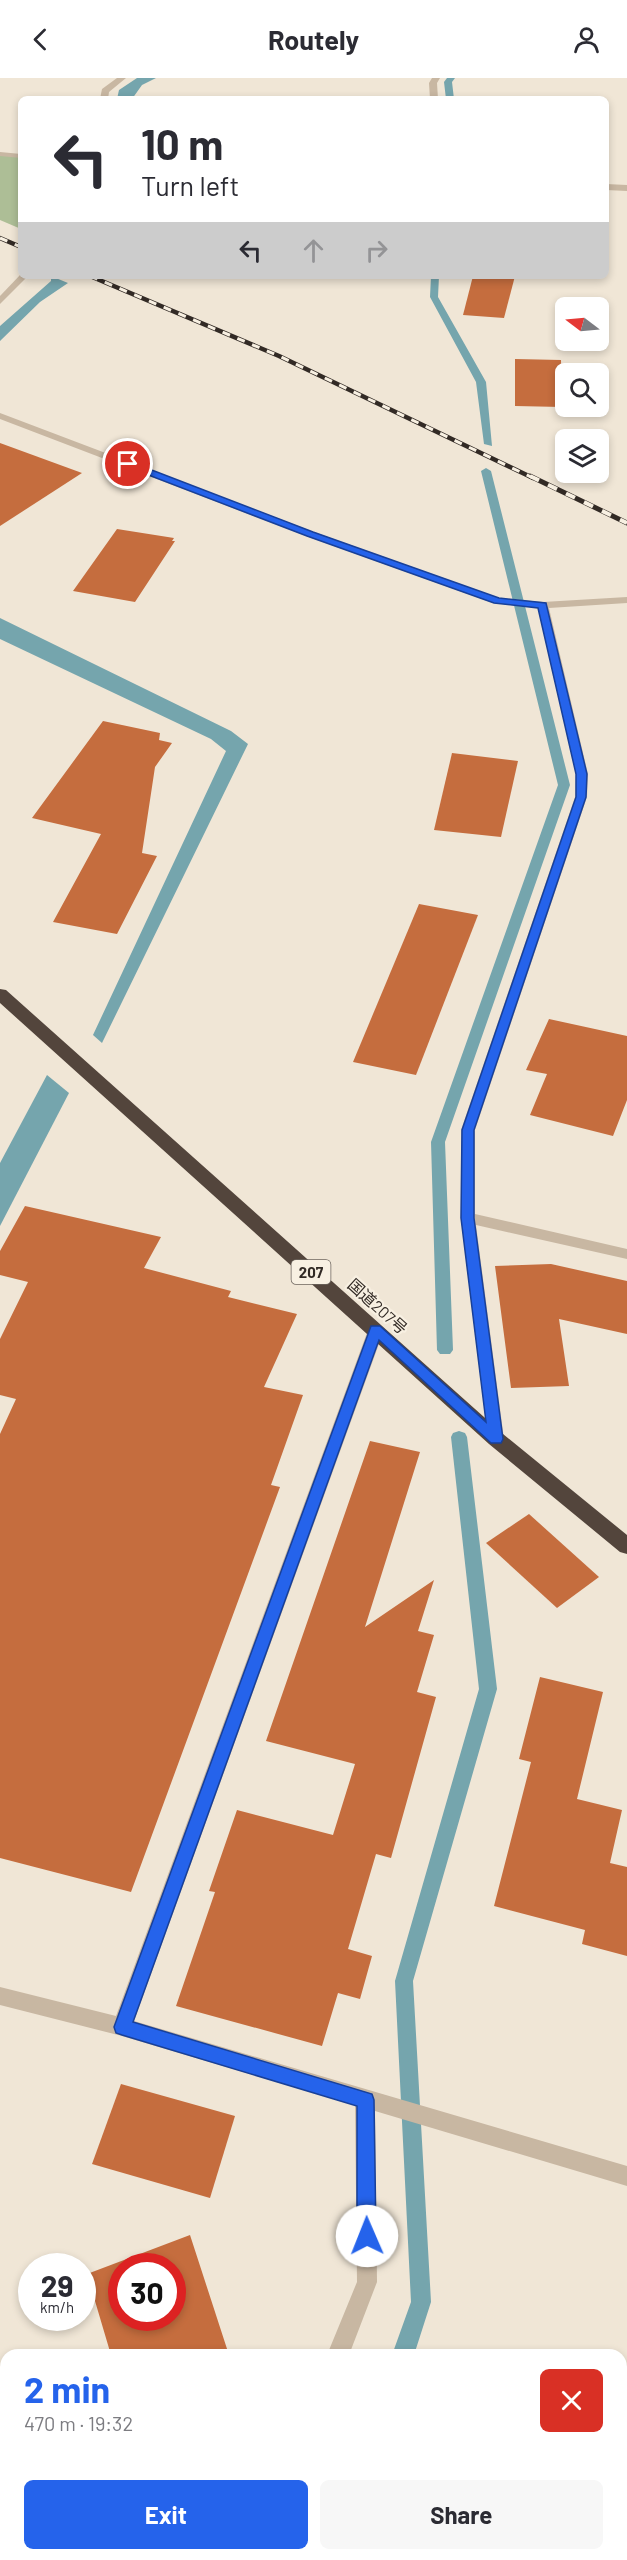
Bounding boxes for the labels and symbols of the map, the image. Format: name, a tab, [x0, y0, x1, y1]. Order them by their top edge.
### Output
north arrow	[555, 297, 609, 351]
pin	[102, 438, 153, 489]
road number: 207	[292, 1260, 330, 1284]
street label: 国道207号	[344, 1274, 412, 1338]
position arrow	[335, 2204, 399, 2268]
speed limit sign: 30	[108, 2253, 186, 2331]

